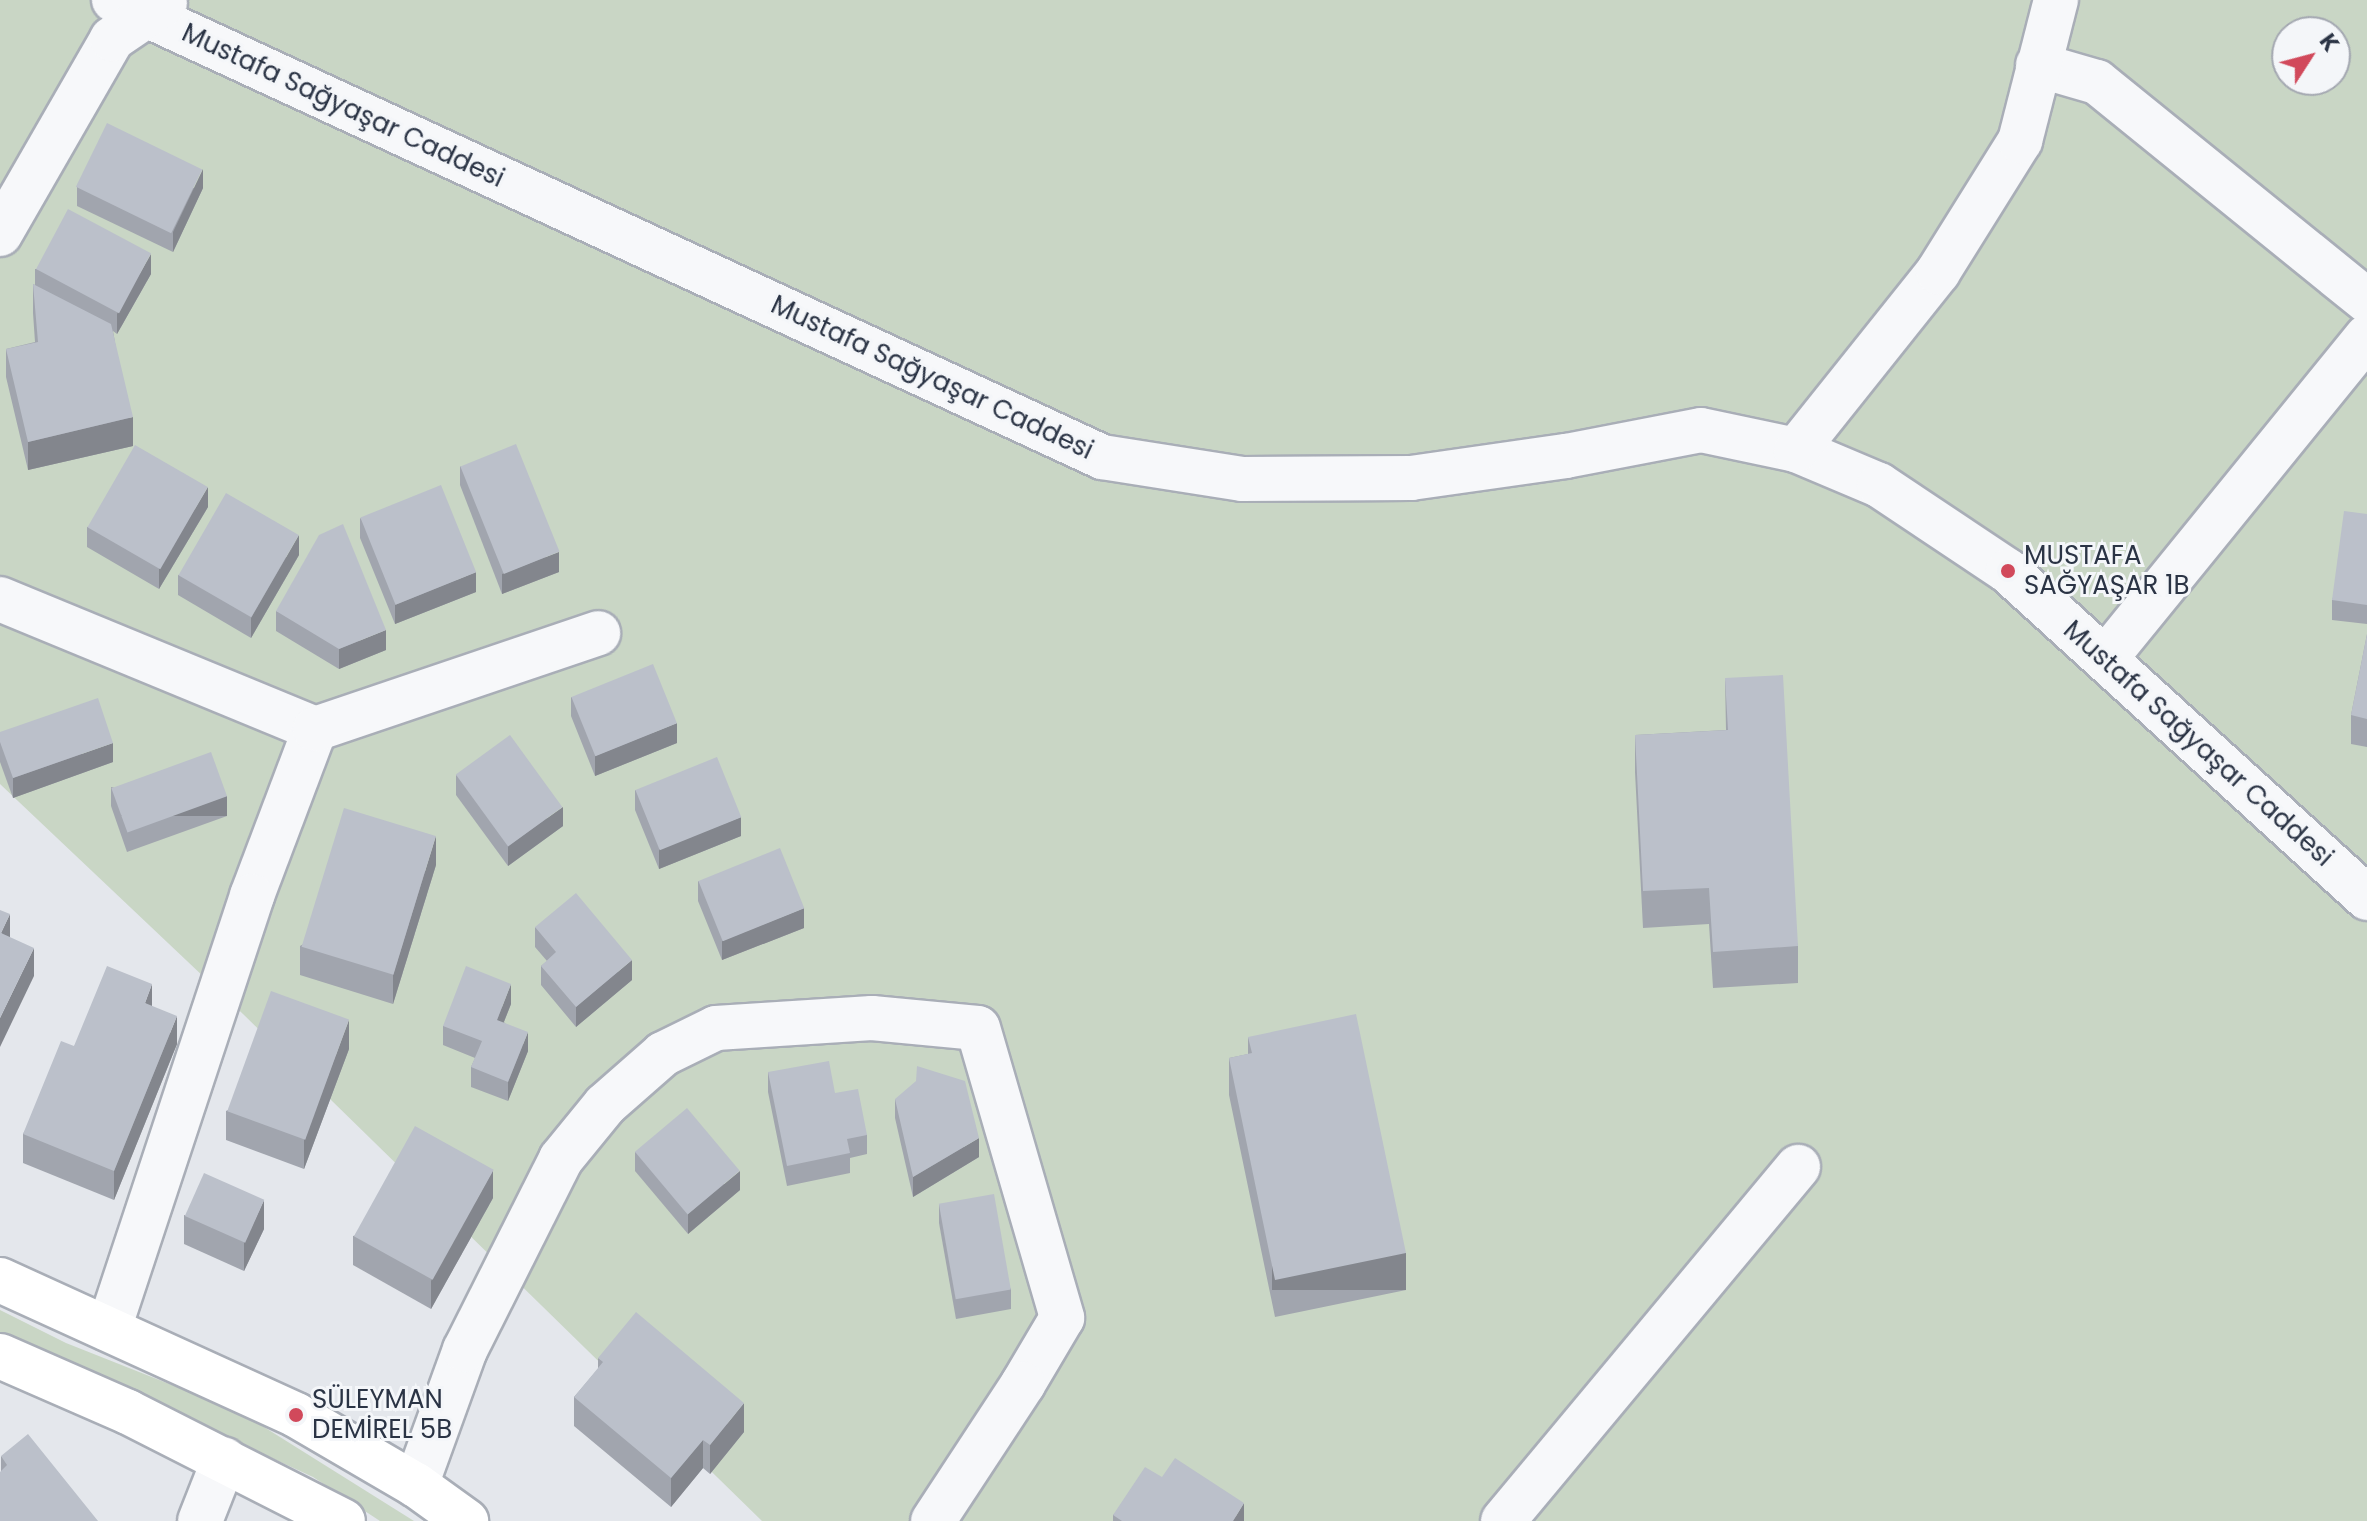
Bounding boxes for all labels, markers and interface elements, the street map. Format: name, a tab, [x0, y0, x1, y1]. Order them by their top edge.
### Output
north arrow	[2271, 16, 2351, 96]
street label: Mustafa Sağyaşar Caddesi	[177, 17, 509, 195]
text: K	[2312, 27, 2346, 58]
street label: Mustafa Sağyaşar Caddesi	[766, 289, 1098, 467]
place label: MUSTAFA SAĞYAŞAR 1B	[2024, 540, 2190, 602]
marker: MUSTAFA SAĞYAŞAR 1B	[1999, 562, 2017, 580]
street label: Mustafa Sağyaşar Caddesi	[2057, 615, 2339, 873]
place label: SÜLEYMAN DEMİREL 5B	[312, 1384, 452, 1446]
marker: SÜLEYMAN DEMİREL 5B	[287, 1406, 305, 1424]

